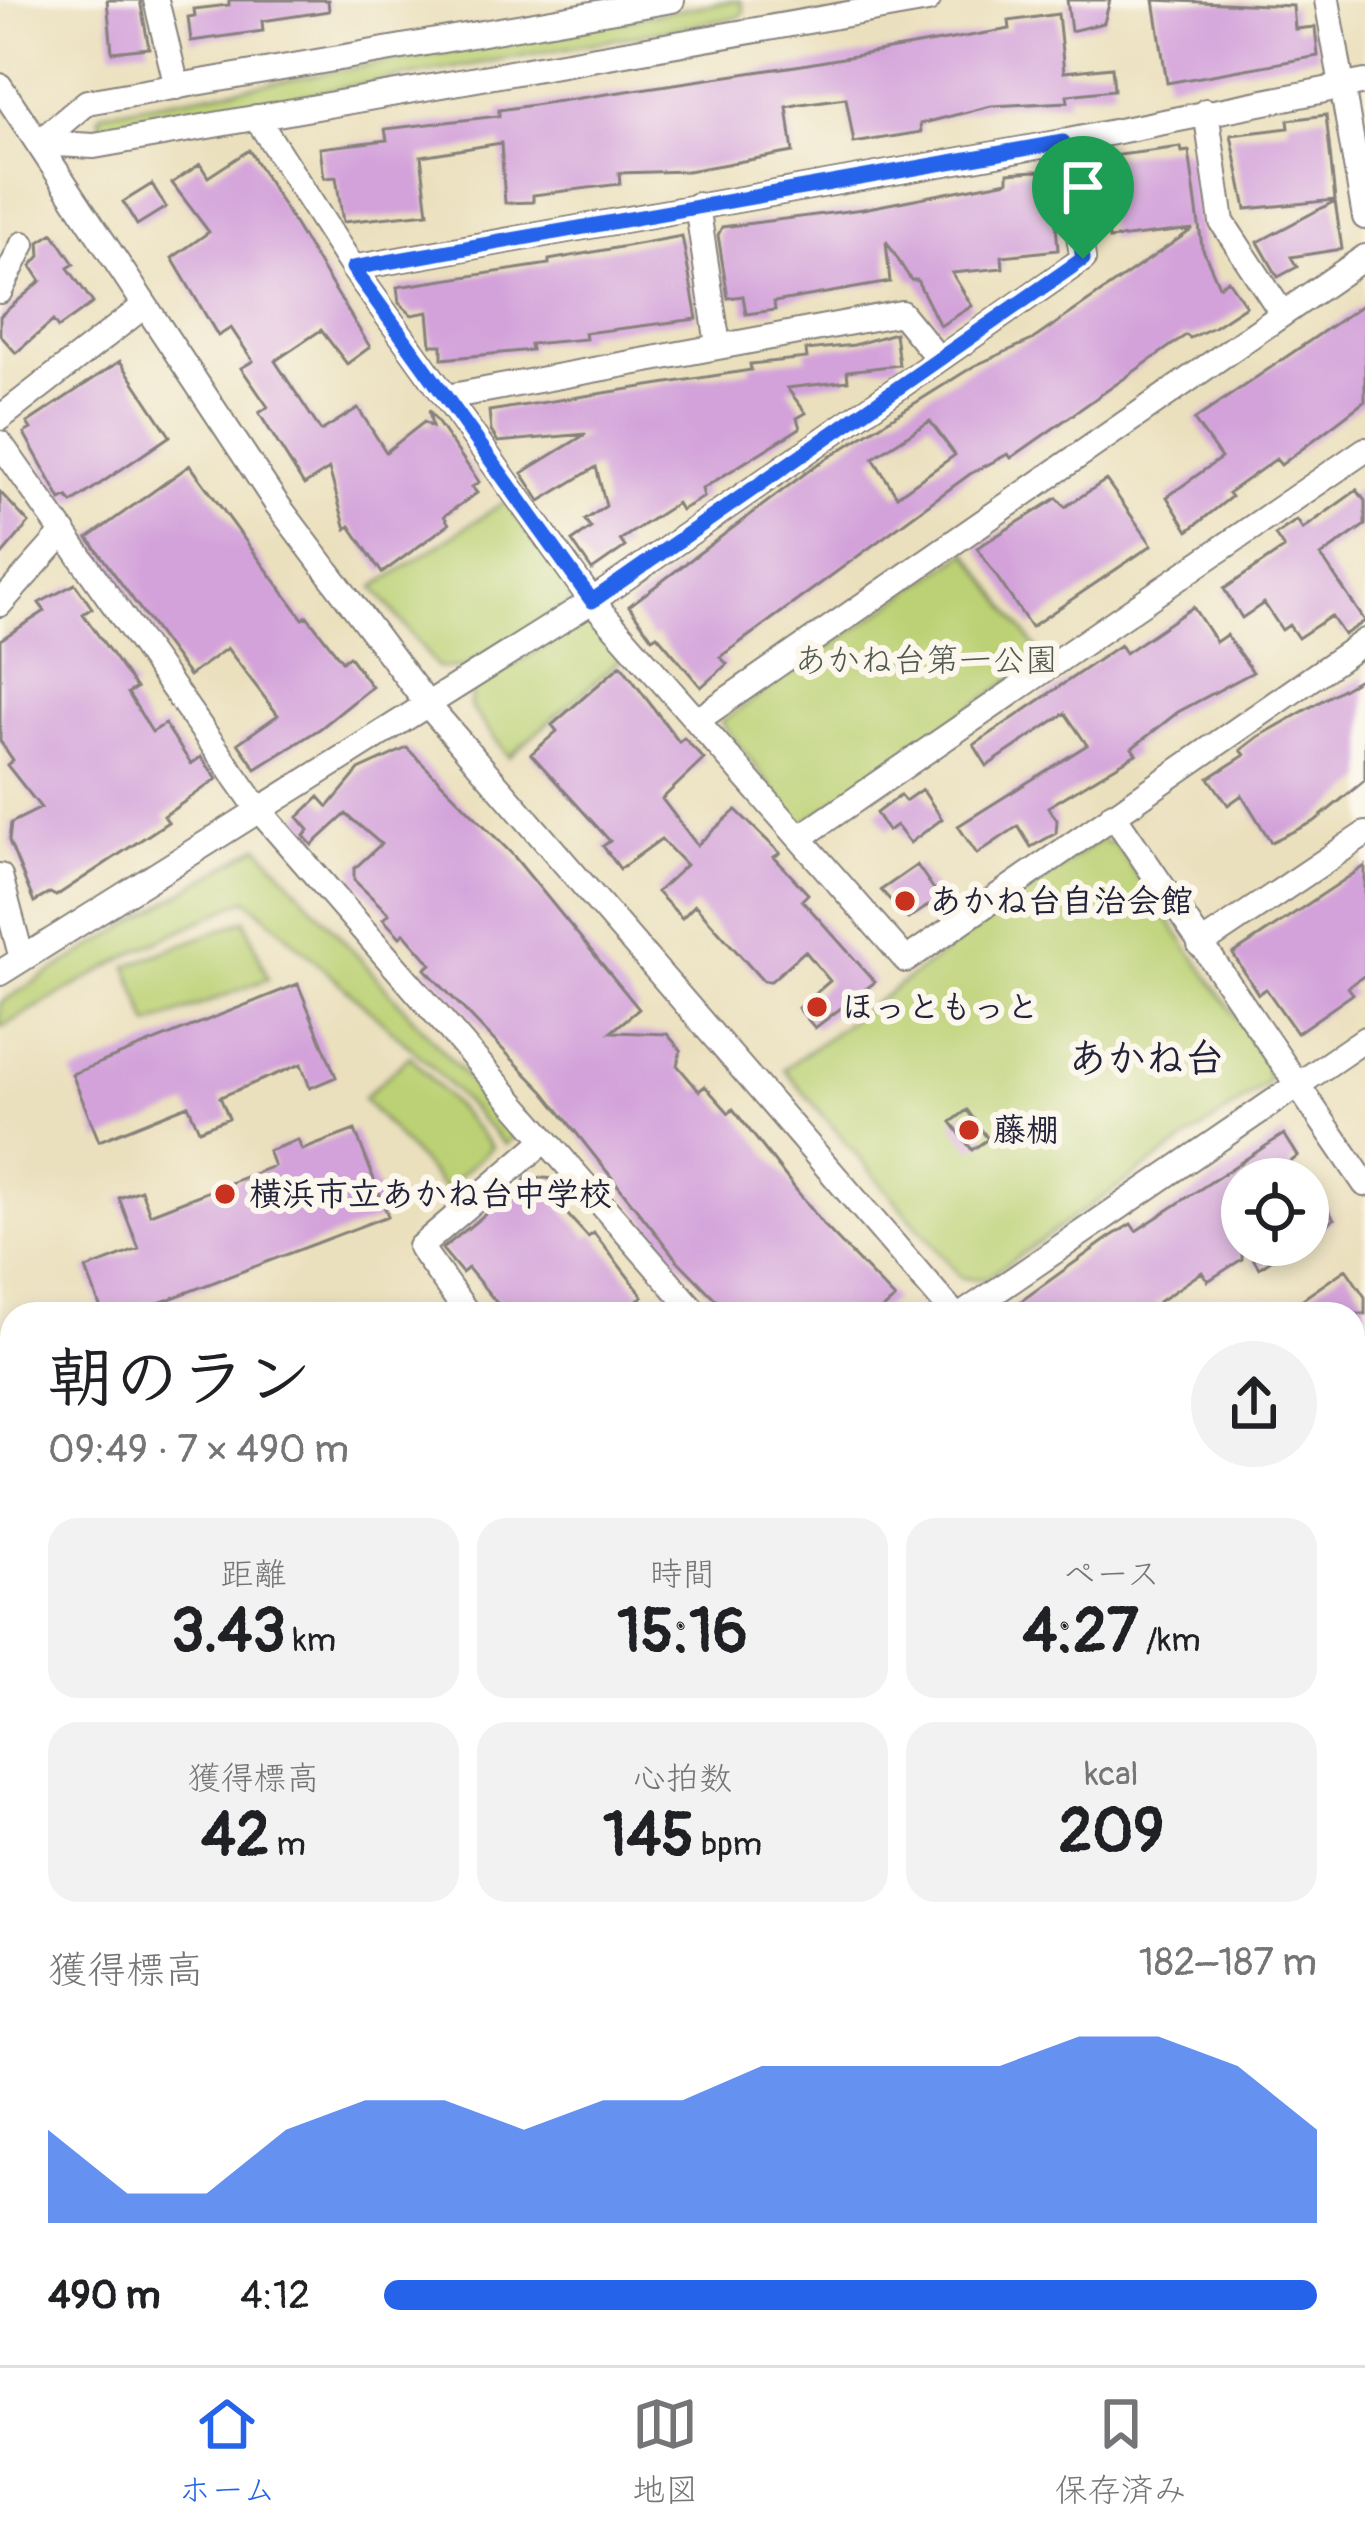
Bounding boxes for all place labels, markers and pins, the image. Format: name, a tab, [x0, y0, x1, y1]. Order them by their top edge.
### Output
pin	[1032, 136, 1134, 259]
place label: あかね台自治会館	[929, 881, 1193, 922]
marker: あかね台自治会館	[892, 888, 918, 914]
place label: ほっともっと	[841, 987, 1039, 1028]
marker: ほっともっと	[804, 994, 830, 1020]
place label: 藤棚	[993, 1110, 1059, 1151]
marker: 藤棚	[956, 1117, 982, 1143]
place label: 横浜市立あかね台中学校	[249, 1174, 612, 1215]
marker: 横浜市立あかね台中学校	[212, 1181, 238, 1207]

